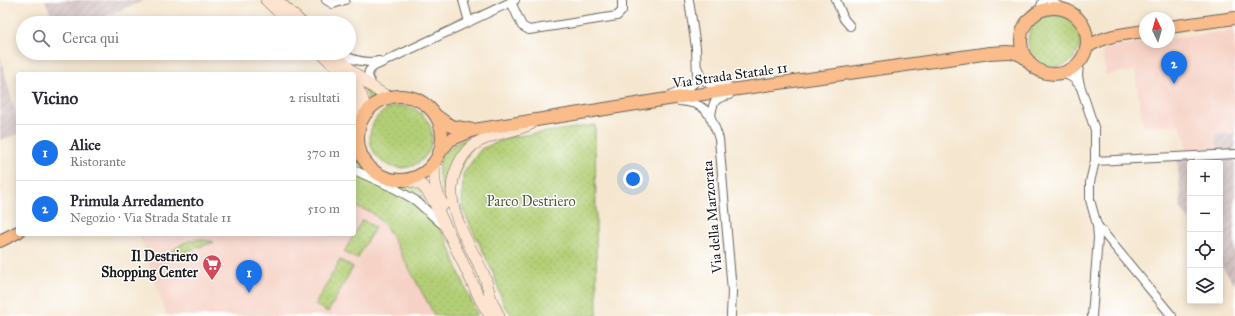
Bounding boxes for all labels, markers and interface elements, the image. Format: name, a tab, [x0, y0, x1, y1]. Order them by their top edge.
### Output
north arrow	[1139, 12, 1175, 48]
search box	[16, 16, 356, 60]
icon: search	[30, 27, 52, 49]
text: Cerca qui	[62, 29, 119, 47]
pin: 2	[1161, 51, 1187, 84]
street label: Via Strada Statale 11	[670, 59, 789, 92]
text: Vicino	[32, 88, 78, 109]
text: 2 risultati	[289, 90, 340, 106]
text: Alice	[70, 136, 101, 154]
text: 1	[42, 145, 48, 161]
text: 370 m	[307, 145, 340, 161]
text: Ristorante	[70, 154, 126, 170]
street label: Via della Marzorata	[699, 160, 726, 275]
map controls	[1187, 160, 1223, 304]
button: +	[1187, 160, 1223, 196]
your location	[623, 169, 643, 189]
text: Primula Arredamento	[70, 192, 204, 210]
park label: Parco Destriero	[486, 193, 576, 210]
button: −	[1187, 196, 1223, 232]
text: 2	[42, 201, 48, 217]
text: 510 m	[308, 201, 340, 217]
text: Negozio · Via Strada Statale 11	[70, 210, 231, 226]
button: locate	[1187, 232, 1223, 268]
place label: Il Destriero Shopping Center	[101, 248, 199, 282]
supermarket icon: Il Destriero Shopping Center	[201, 253, 223, 281]
pin: 1	[236, 260, 262, 293]
button: layers	[1187, 268, 1223, 304]

